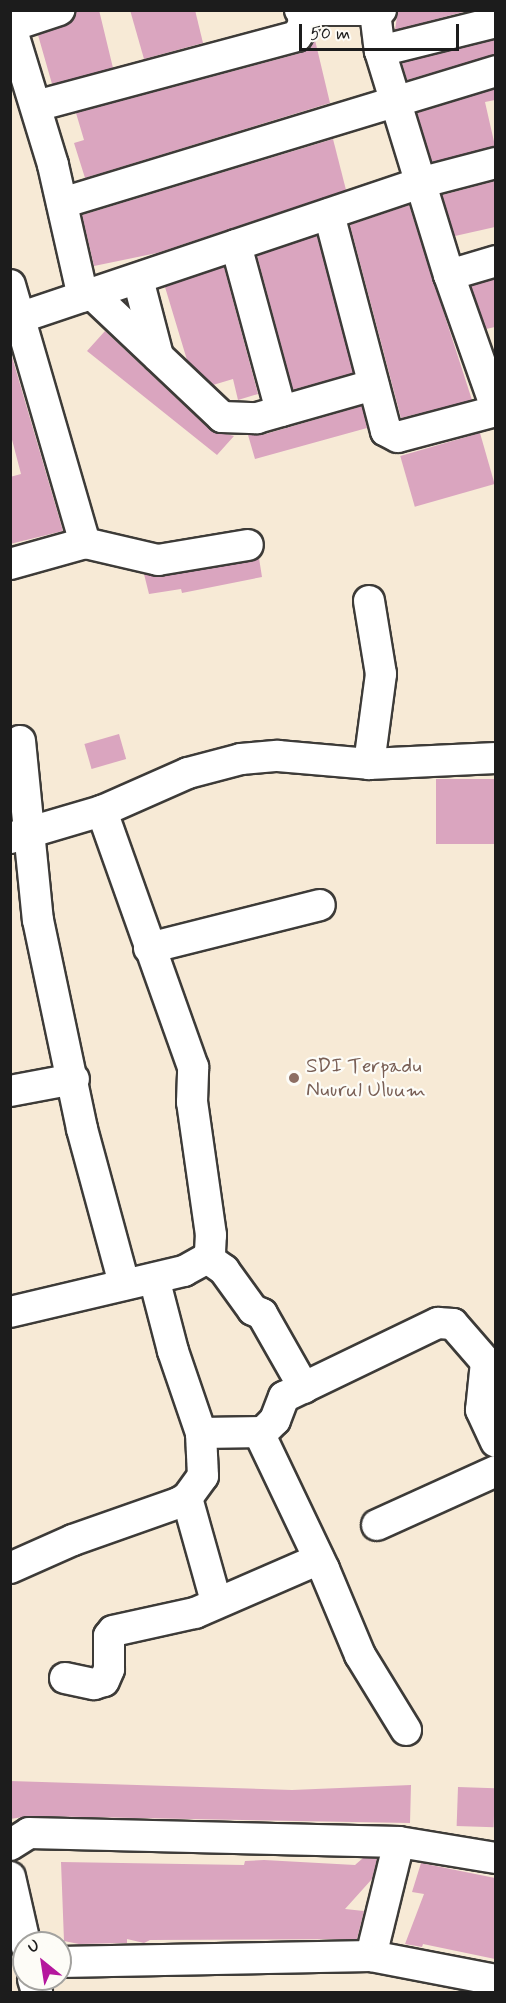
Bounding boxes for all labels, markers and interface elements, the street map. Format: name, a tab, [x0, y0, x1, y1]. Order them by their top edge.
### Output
scale bar	[302, 12, 462, 50]
text: 50 m	[310, 22, 350, 46]
place label: SDI Terpadu Nuurul Uluum	[306, 1053, 426, 1103]
marker: SDI Terpadu Nuurul Uluum	[287, 1071, 301, 1085]
north arrow	[12, 1931, 72, 1991]
text: U	[24, 1935, 44, 1958]

